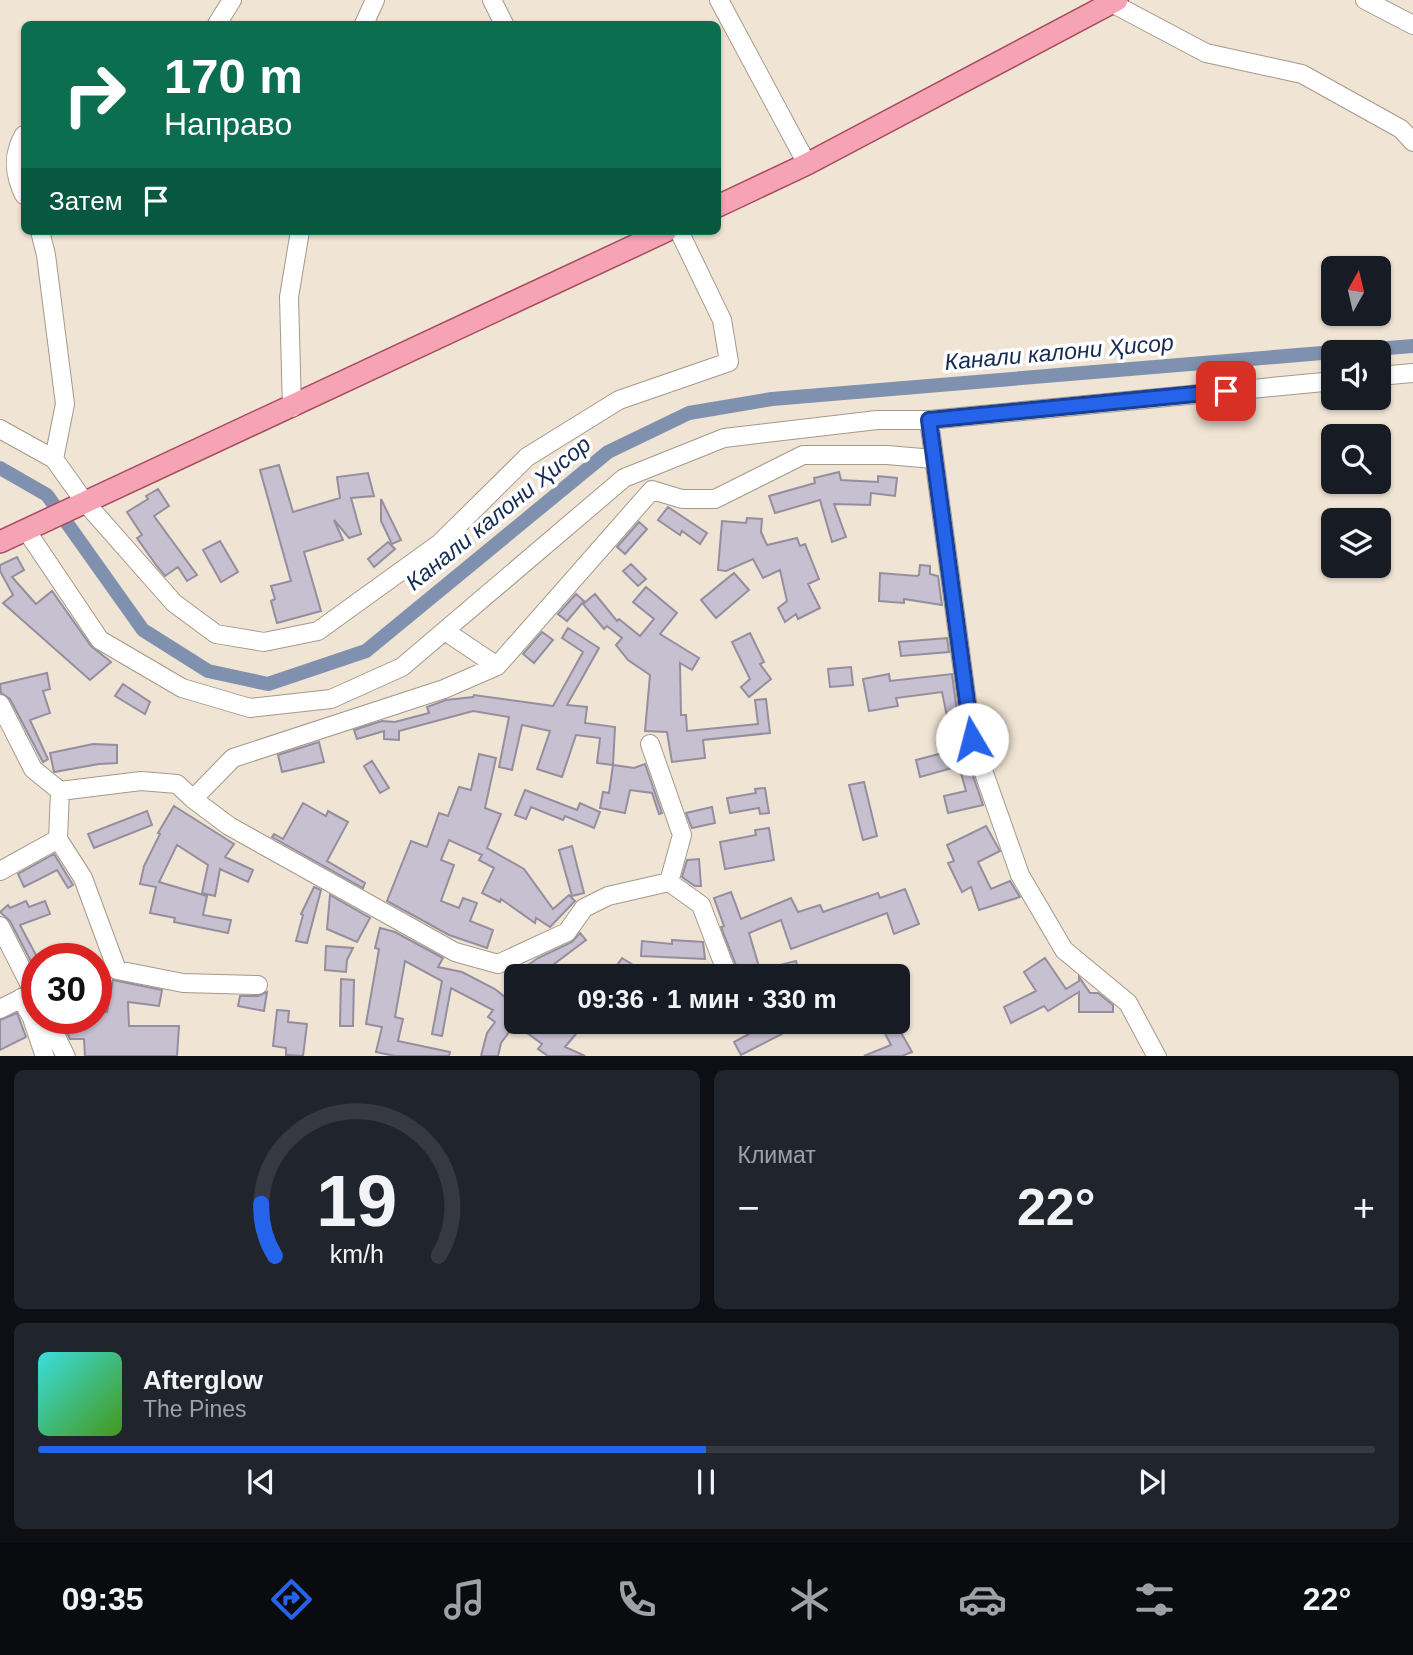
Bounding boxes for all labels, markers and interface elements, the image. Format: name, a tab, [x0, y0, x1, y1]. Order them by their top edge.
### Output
icon: right	[49, 49, 140, 140]
text: 170 m	[164, 49, 303, 103]
text: Направо	[164, 106, 292, 142]
icon: arrive	[137, 182, 175, 220]
text: Затем	[49, 186, 123, 216]
north arrow	[1321, 256, 1391, 326]
map controls	[1321, 256, 1391, 578]
water label: Канали калони Ҳисор	[943, 329, 1175, 375]
button: sound	[1321, 340, 1391, 410]
pin	[1196, 361, 1256, 421]
icon: arrive	[1207, 372, 1245, 410]
button: search	[1321, 424, 1391, 494]
water label: Канали калони Ҳисор	[400, 430, 596, 595]
button: layers	[1321, 508, 1391, 578]
position arrow	[935, 702, 1009, 776]
speed limit sign: 30	[21, 943, 112, 1034]
text: 09:36 · 1 мин · 330 m	[577, 984, 837, 1014]
text: Климат	[738, 1142, 816, 1168]
text: 19	[316, 1160, 397, 1241]
text: 22°	[1017, 1178, 1096, 1236]
text: −	[738, 1187, 760, 1229]
text: +	[1353, 1187, 1375, 1229]
text: km/h	[330, 1239, 384, 1267]
text: Afterglow	[143, 1365, 263, 1395]
text: The Pines	[143, 1396, 247, 1422]
icon: previous	[242, 1463, 280, 1501]
icon: pause	[687, 1463, 725, 1501]
icon: next	[1133, 1463, 1171, 1501]
icon: directions	[267, 1575, 316, 1624]
icon: music	[440, 1575, 489, 1624]
icon: phone	[612, 1575, 661, 1624]
icon: climate	[785, 1575, 834, 1624]
icon: car	[958, 1575, 1007, 1624]
icon: filters	[1130, 1575, 1179, 1624]
text: 09:35	[62, 1581, 144, 1617]
text: 22°	[1303, 1581, 1351, 1617]

